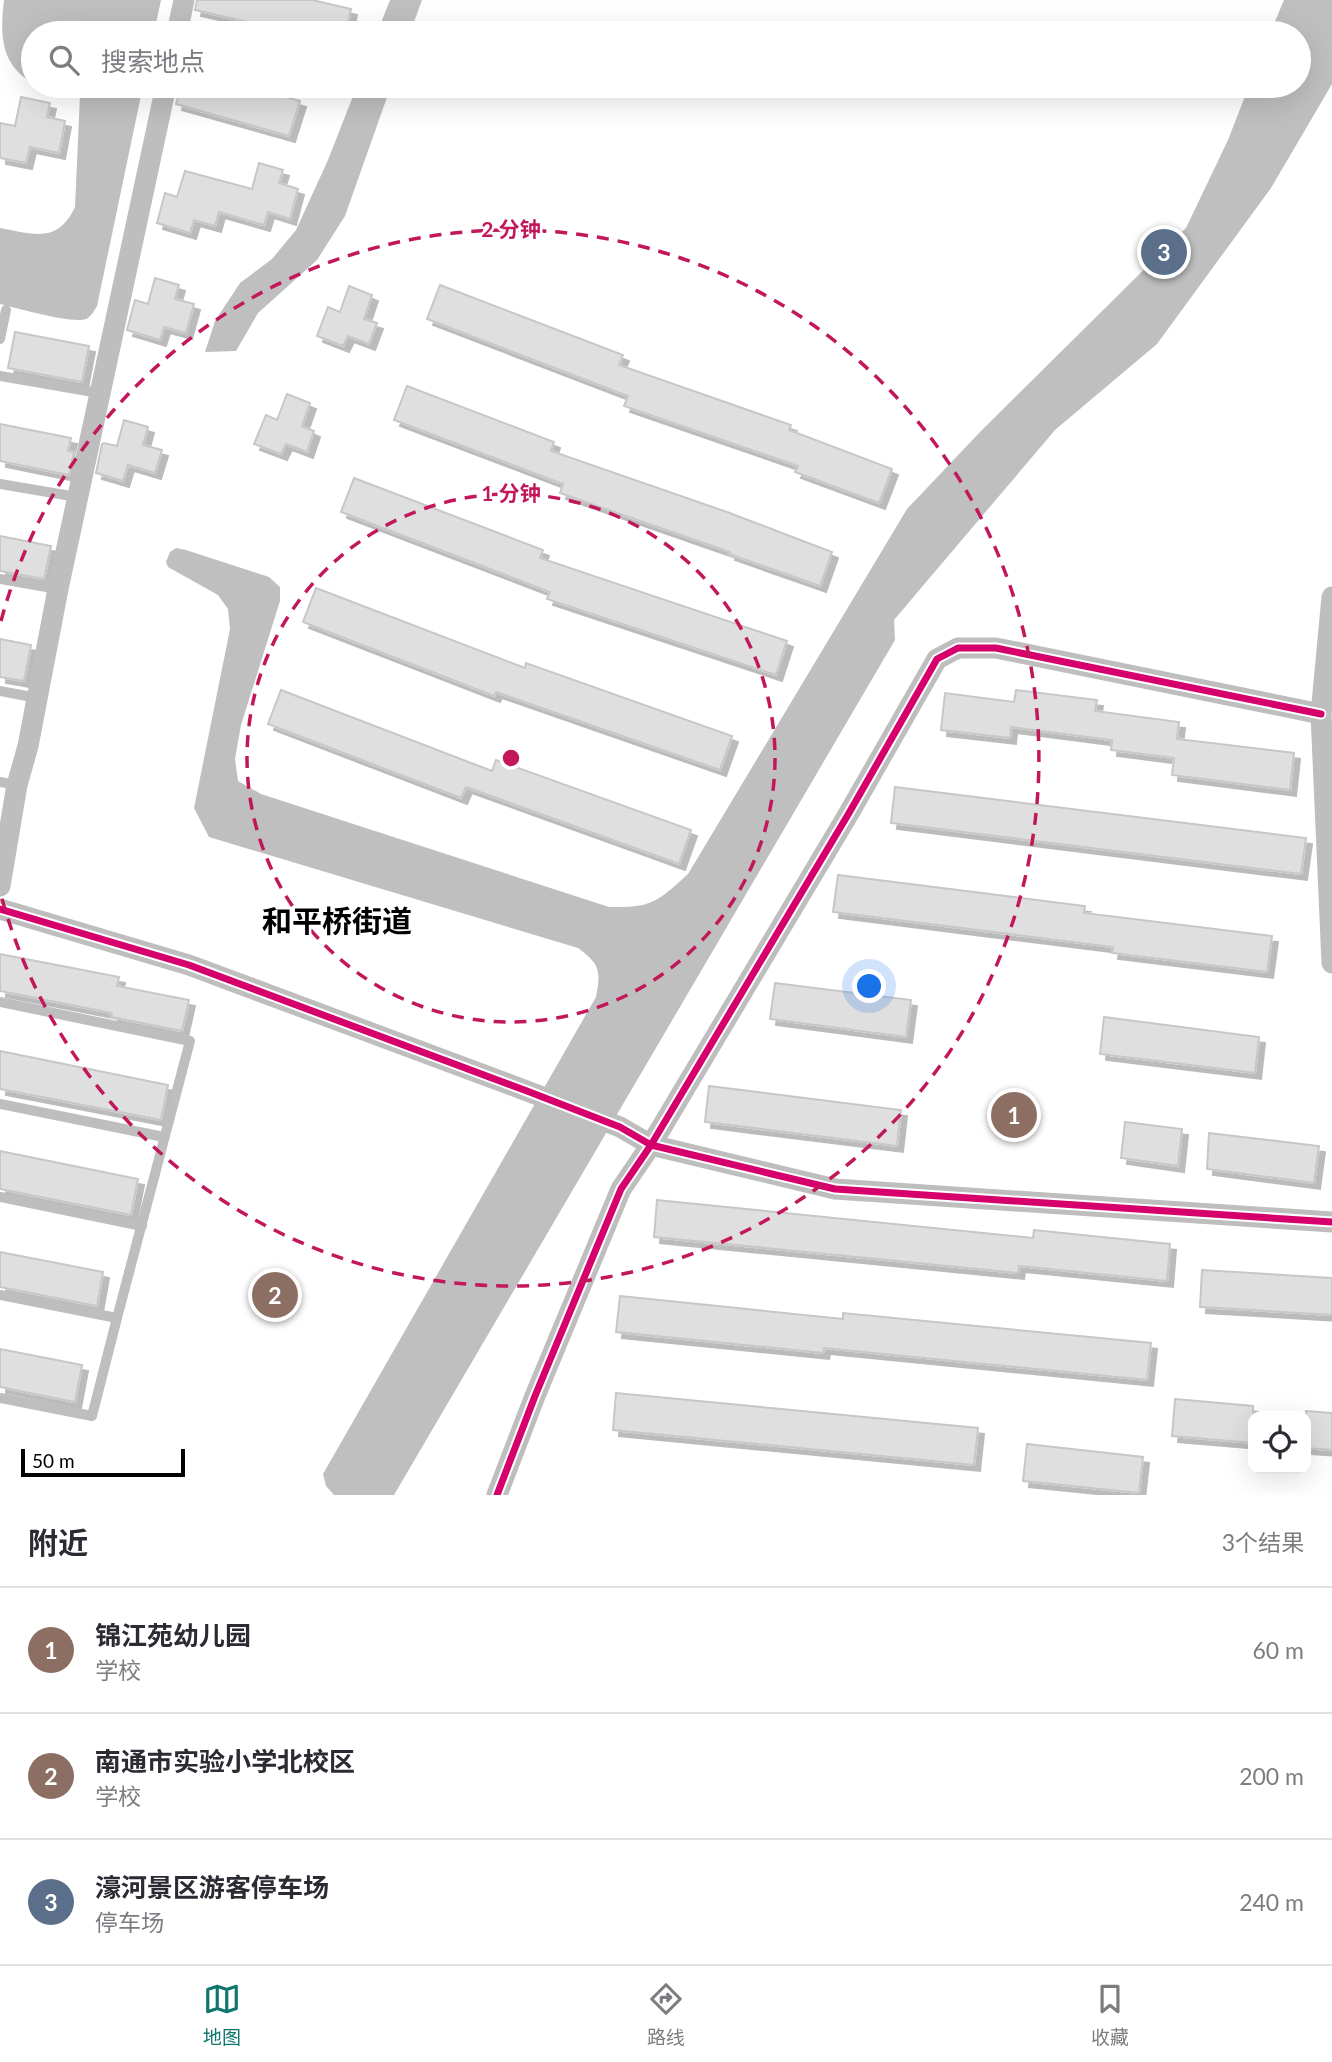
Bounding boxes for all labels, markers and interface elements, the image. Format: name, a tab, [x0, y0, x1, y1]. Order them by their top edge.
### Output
search box	[21, 21, 1311, 98]
icon: search	[45, 41, 83, 79]
text: 搜索地点	[101, 45, 205, 77]
text: 2 分钟	[481, 216, 541, 241]
pin: 3	[1141, 226, 1187, 278]
text: 1 分钟	[481, 480, 541, 505]
centre of rings	[499, 746, 523, 770]
district label: 和平桥街道	[262, 902, 412, 938]
your location	[852, 969, 886, 1003]
pin: 1	[991, 1089, 1037, 1141]
pin: 2	[252, 1269, 298, 1321]
map controls	[1248, 1411, 1311, 1474]
button: locate	[1248, 1411, 1311, 1474]
scale bar	[21, 1446, 186, 1478]
text: 50 m	[32, 1449, 75, 1472]
text: 附近	[28, 1524, 88, 1560]
text: 3个结果	[1222, 1528, 1304, 1556]
text: 锦江苑幼儿园	[95, 1619, 251, 1651]
text: 1	[44, 1636, 58, 1664]
text: 60 m	[1253, 1636, 1304, 1664]
text: 学校	[95, 1656, 141, 1684]
text: 南通市实验小学北校区	[95, 1745, 355, 1777]
text: 2	[44, 1762, 58, 1790]
text: 200 m	[1239, 1762, 1304, 1790]
text: 学校	[95, 1782, 141, 1810]
text: 濠河景区游客停车场	[95, 1871, 329, 1903]
text: 3	[44, 1888, 58, 1916]
text: 240 m	[1239, 1888, 1304, 1916]
text: 停车场	[95, 1908, 164, 1936]
tab: 地图	[203, 1980, 241, 2049]
tab: 路线	[647, 1980, 685, 2049]
tab: 收藏	[1091, 1980, 1129, 2049]

